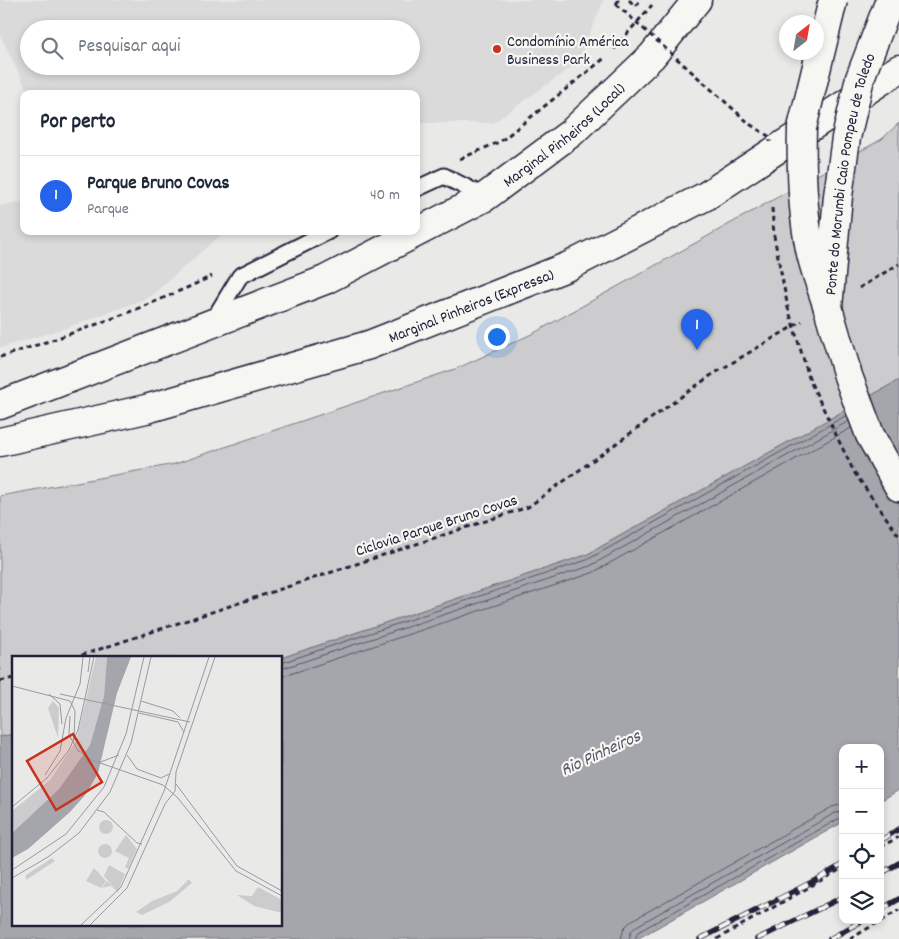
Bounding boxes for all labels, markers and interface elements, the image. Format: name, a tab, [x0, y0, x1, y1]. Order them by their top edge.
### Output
north arrow	[779, 15, 824, 60]
search box	[20, 20, 420, 75]
place label: Condomínio América Business Park	[507, 31, 629, 72]
icon: search	[38, 34, 66, 62]
text: Pesquisar aqui	[78, 34, 180, 61]
marker: Condomínio América Business Park	[491, 43, 503, 55]
street label: Ponte do Morumbi Caio Pompeu de Toledo	[820, 50, 883, 296]
street label: Marginal Pinheiros (Local)	[499, 78, 631, 194]
text: Por perto	[40, 108, 115, 138]
text: Parque Bruno Covas	[87, 171, 229, 198]
text: 1	[54, 184, 58, 207]
text: 40 m	[370, 184, 400, 207]
text: Parque	[87, 198, 129, 221]
street label: Marginal Pinheiros (Expressa)	[385, 264, 558, 350]
pin: 1	[681, 309, 713, 350]
your location	[484, 324, 510, 350]
street label: Ciclovia Parque Bruno Covas	[353, 489, 521, 563]
inset map	[12, 656, 282, 926]
water label: Rio Pinheiros	[557, 725, 646, 784]
map controls	[839, 744, 884, 924]
button: +	[839, 744, 884, 789]
button: −	[839, 789, 884, 834]
button: locate	[839, 834, 884, 879]
button: layers	[839, 879, 884, 924]

